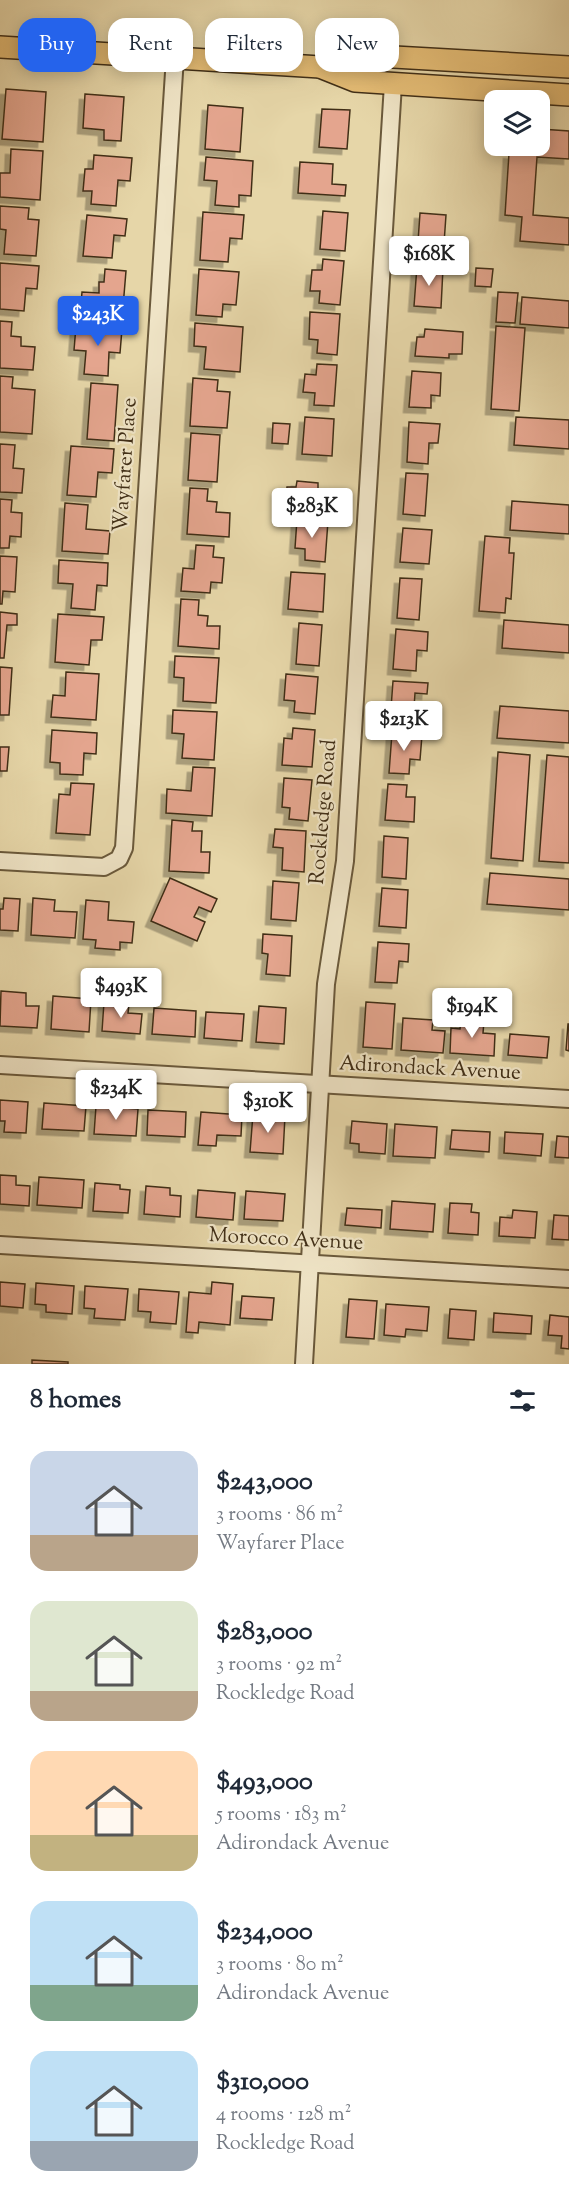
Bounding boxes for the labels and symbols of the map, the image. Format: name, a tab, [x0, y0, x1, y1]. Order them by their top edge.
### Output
pin: $168K	[387, 236, 471, 287]
pin: $243K	[56, 296, 140, 347]
street label: Wayfarer Place	[106, 397, 146, 533]
pin: $283K	[270, 488, 354, 539]
pin: $213K	[362, 701, 446, 752]
street label: Rockledge Road	[303, 738, 345, 886]
pin: $493K	[79, 968, 163, 1019]
pin: $194K	[430, 988, 514, 1039]
street label: Adirondack Avenue	[338, 1049, 522, 1089]
pin: $234K	[74, 1070, 158, 1121]
pin: $310K	[226, 1083, 310, 1134]
street label: Morocco Avenue	[208, 1221, 364, 1259]

